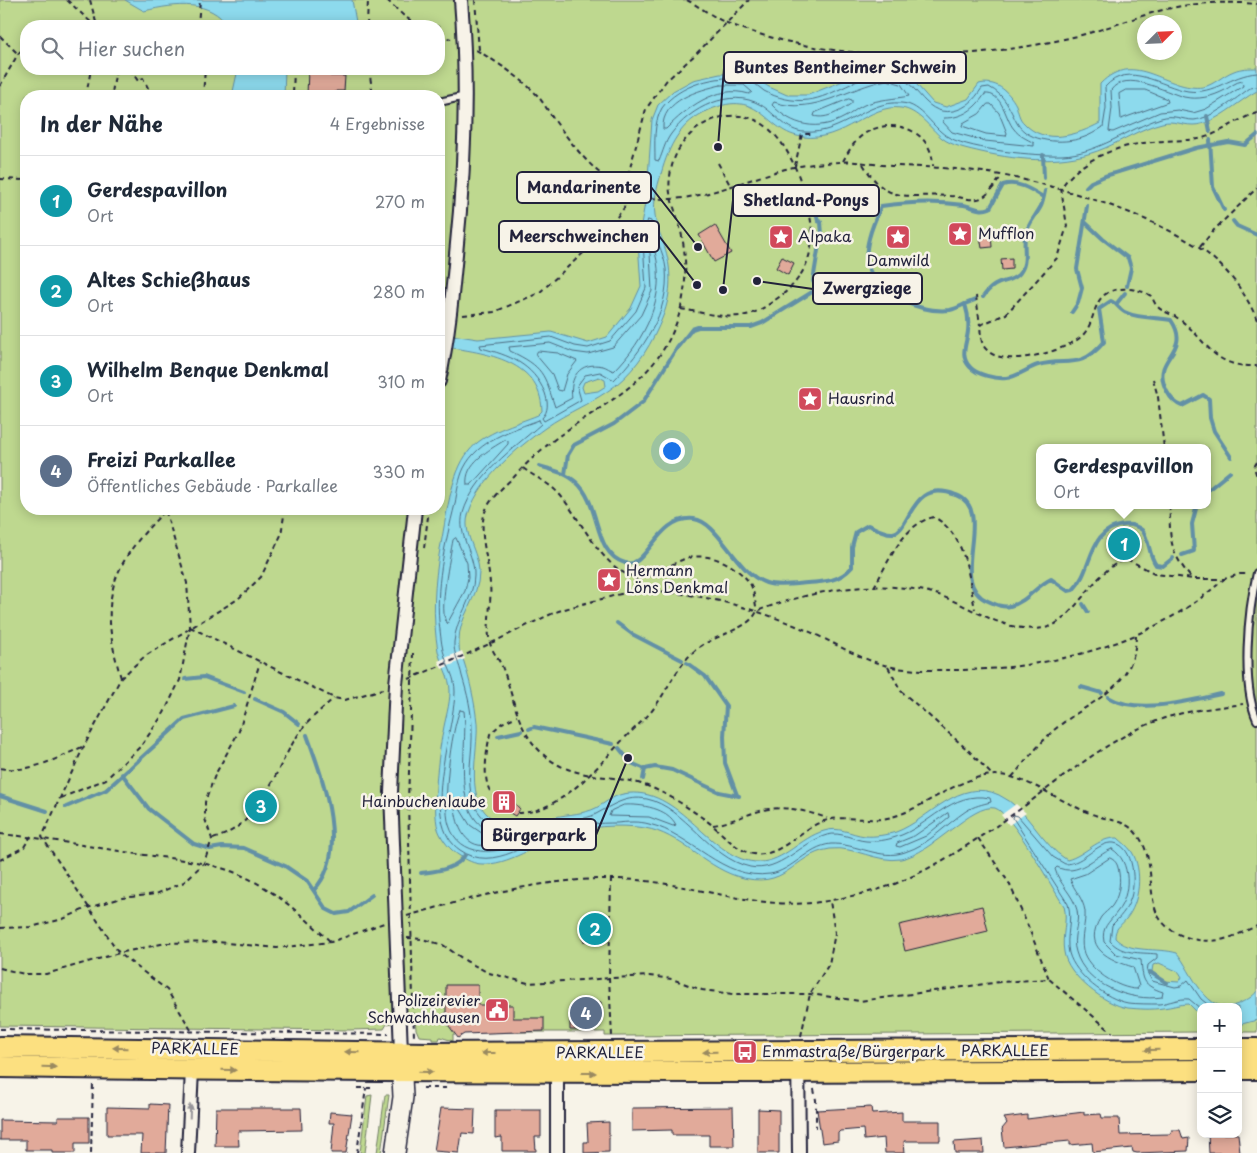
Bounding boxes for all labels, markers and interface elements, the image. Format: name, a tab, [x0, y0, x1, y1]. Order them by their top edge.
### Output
north arrow	[1137, 15, 1182, 60]
search box	[20, 20, 445, 75]
icon: search	[38, 34, 66, 62]
text: Hier suchen	[78, 34, 185, 62]
callout: Buntes Bentheimer Schwein	[724, 52, 966, 83]
text: Buntes Bentheimer Schwein	[734, 54, 956, 78]
text: In der Nähe	[40, 107, 162, 139]
text: 4 Ergebnisse	[330, 111, 425, 135]
callout: Mandarinente	[517, 172, 651, 203]
text: Mandarinente	[527, 174, 641, 198]
text: Gerdespavillon	[87, 175, 227, 203]
callout: Shetland-Ponys	[733, 185, 879, 216]
text: Shetland-Ponys	[743, 187, 869, 211]
text: 1	[52, 189, 60, 213]
text: 270 m	[375, 189, 425, 213]
text: Ort	[87, 203, 114, 227]
callout: Meerschweinchen	[499, 221, 659, 252]
place icon: Mufflon	[947, 221, 973, 247]
place label: Mufflon	[978, 221, 1035, 244]
text: Meerschweinchen	[509, 223, 649, 247]
place icon: Alpaka	[768, 224, 794, 250]
place label: Alpaka	[798, 224, 852, 247]
place icon: Damwild	[885, 224, 911, 250]
place label: Damwild	[867, 248, 930, 271]
text: Altes Schießhaus	[87, 265, 250, 293]
callout: Zwergziege	[813, 273, 922, 304]
text: Zwergziege	[822, 275, 912, 299]
text: 2	[50, 279, 62, 303]
text: 280 m	[373, 279, 425, 303]
text: Ort	[87, 293, 114, 317]
text: Wilhelm Benque Denkmal	[87, 355, 329, 383]
text: 3	[51, 369, 61, 393]
text: 310 m	[377, 369, 425, 393]
text: Ort	[87, 383, 114, 407]
place icon: Hausrind	[797, 386, 823, 412]
place label: Hausrind	[828, 386, 894, 409]
your location	[659, 438, 685, 464]
popup	[1036, 444, 1211, 509]
text: Freizi Parkallee	[87, 445, 236, 473]
text: Gerdespavillon	[1053, 451, 1194, 479]
text: 4	[51, 459, 61, 483]
text: 330 m	[372, 459, 425, 483]
text: Öffentliches Gebäude · Parkallee	[87, 473, 338, 497]
text: Ort	[1053, 479, 1080, 503]
pin: 1	[1108, 525, 1140, 563]
place label: Hermann Löns Denkmal	[626, 558, 728, 598]
place icon: Hermann Löns Denkmal	[596, 567, 622, 593]
pin: 3	[245, 787, 277, 825]
place label: Hainbuchenlaube	[362, 789, 486, 812]
building icon: Hainbuchenlaube	[491, 789, 517, 815]
callout: Bürgerpark	[482, 819, 596, 850]
text: Bürgerpark	[492, 822, 587, 846]
pin: 2	[579, 910, 611, 948]
place label: Polizeirevier Schwachhausen	[367, 988, 480, 1028]
pin: 4	[570, 994, 602, 1032]
public building icon: Polizeirevier Schwachhausen	[484, 997, 510, 1023]
map controls	[1197, 1003, 1242, 1138]
button: +	[1197, 1003, 1242, 1048]
street label: PARKALLEE	[151, 1035, 239, 1060]
street label: PARKALLEE	[961, 1038, 1049, 1061]
bus stop icon: Emmastraße/Bürgerpark	[732, 1039, 758, 1065]
place label: Emmastraße/Bürgerpark	[762, 1039, 945, 1062]
street label: PARKALLEE	[556, 1040, 644, 1063]
one-way arrow	[111, 1044, 127, 1052]
one-way arrow	[1144, 1046, 1160, 1054]
one-way arrow	[344, 1047, 360, 1055]
one-way arrow	[701, 1048, 717, 1056]
button: −	[1197, 1048, 1242, 1093]
one-way arrow	[479, 1049, 495, 1057]
one-way arrow	[41, 1063, 57, 1071]
one-way arrow	[221, 1066, 237, 1074]
one-way arrow	[418, 1069, 434, 1077]
one-way arrow	[581, 1069, 597, 1077]
button: layers	[1197, 1093, 1242, 1138]
one-way arrow	[186, 1103, 194, 1119]

